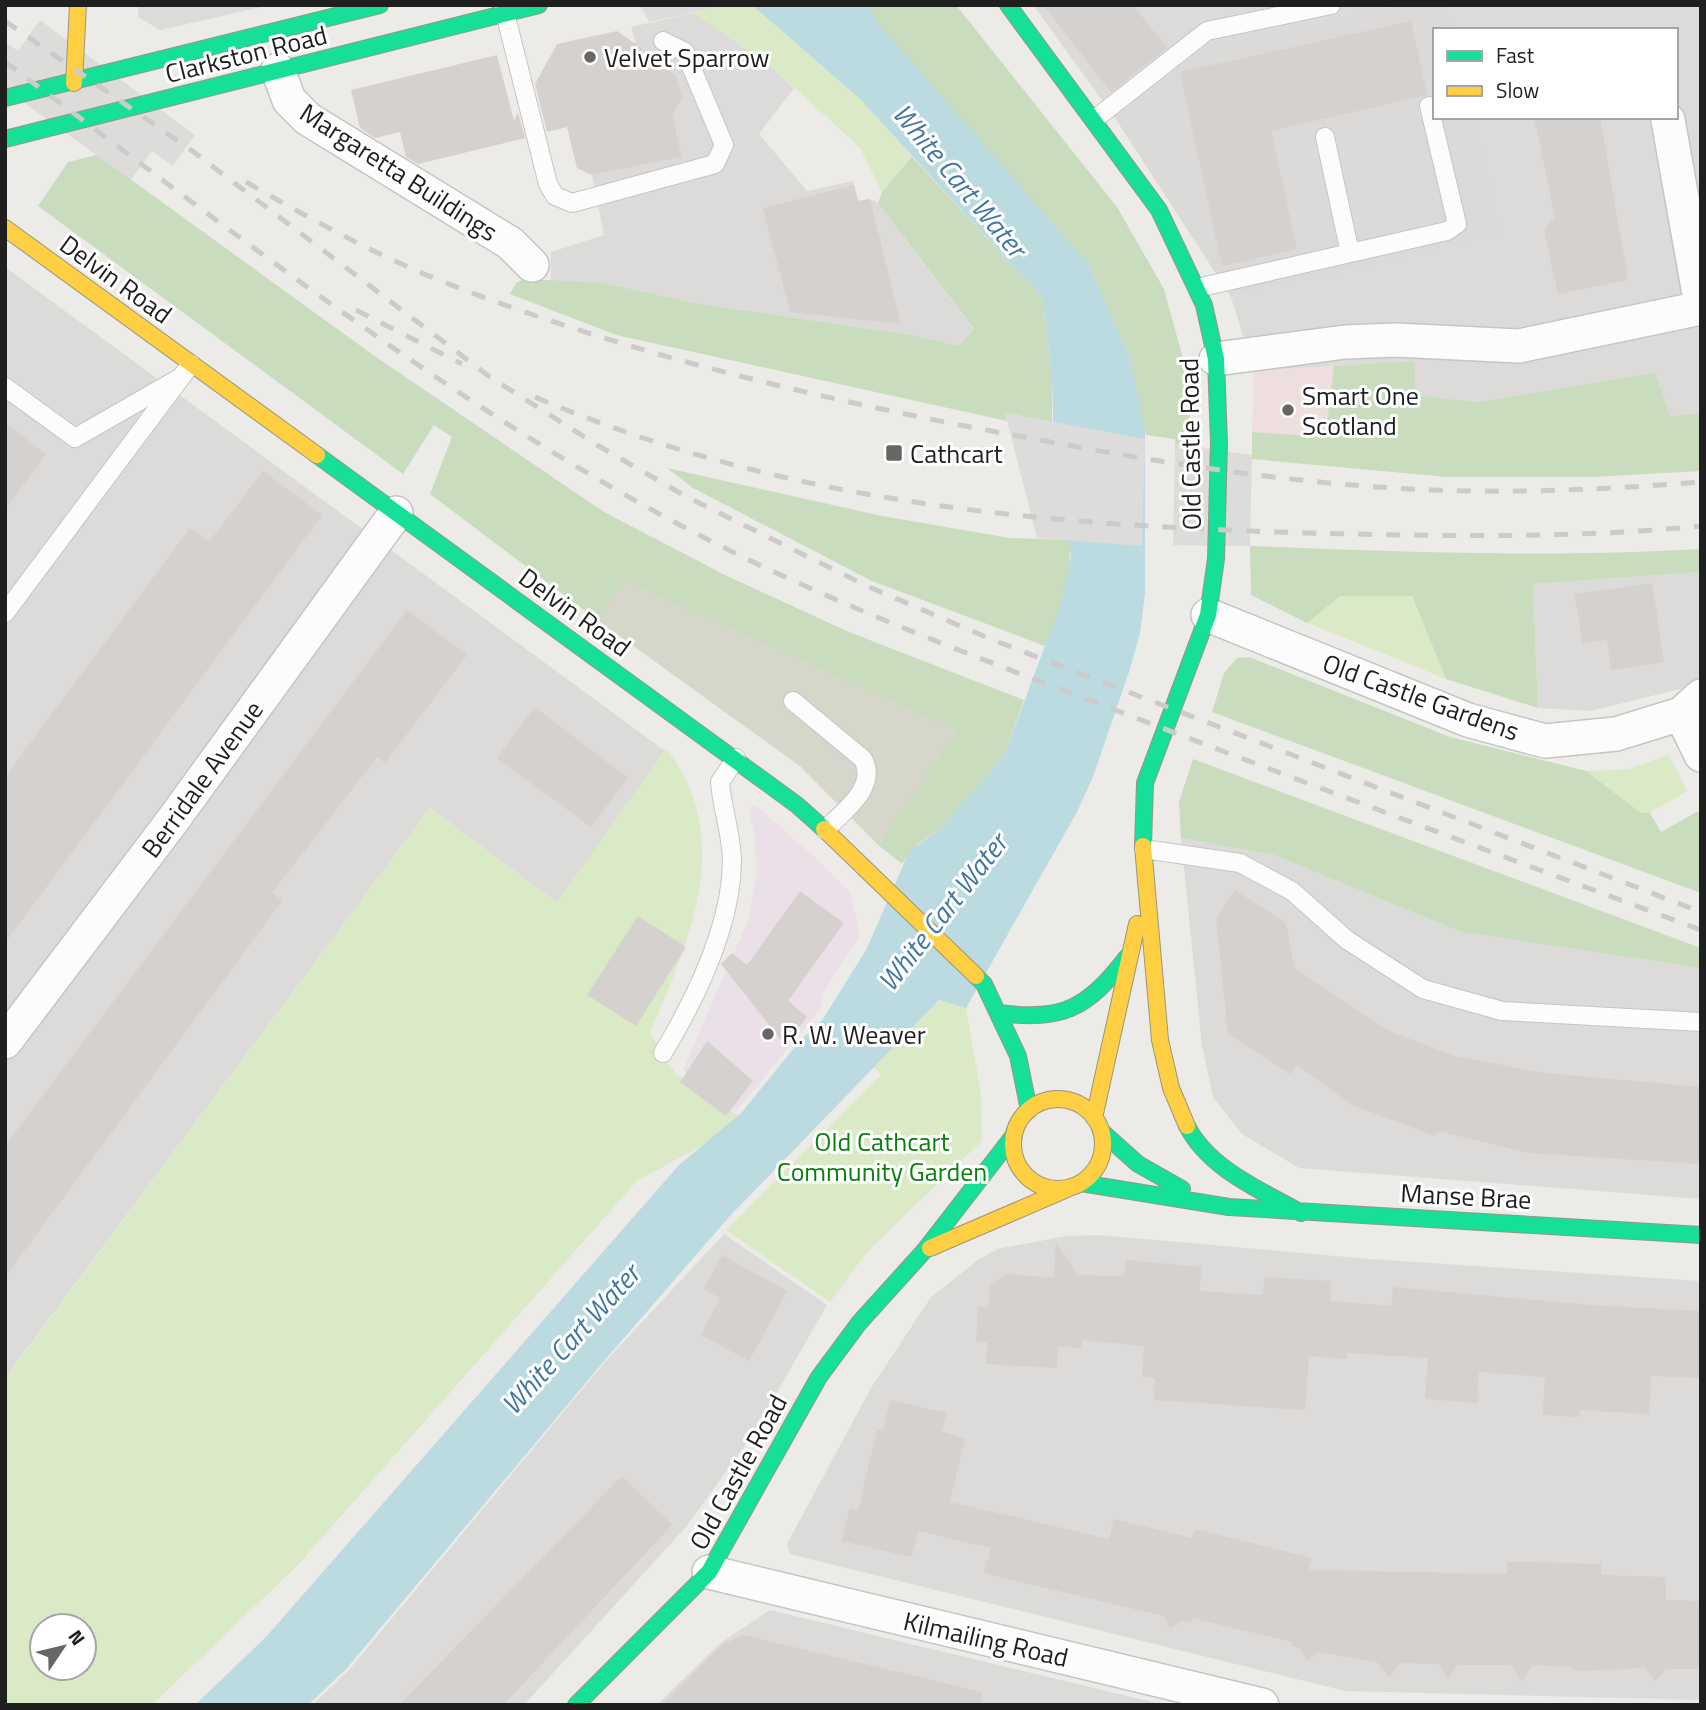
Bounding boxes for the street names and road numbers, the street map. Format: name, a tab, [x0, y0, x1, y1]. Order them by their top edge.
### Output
street label: Clarkston Road	[161, 15, 331, 93]
street label: Margaretta Buildings	[292, 93, 506, 251]
street label: Delvin Road	[52, 225, 180, 333]
street label: Old Castle Road	[1169, 358, 1211, 530]
street label: Delvin Road	[511, 558, 639, 666]
street label: Old Castle Gardens	[1317, 643, 1525, 751]
street label: Berridale Avenue	[132, 692, 272, 866]
street label: Manse Brae	[1400, 1173, 1532, 1219]
street label: Old Castle Road	[679, 1387, 797, 1557]
street label: Kilmailing Road	[900, 1601, 1072, 1677]

